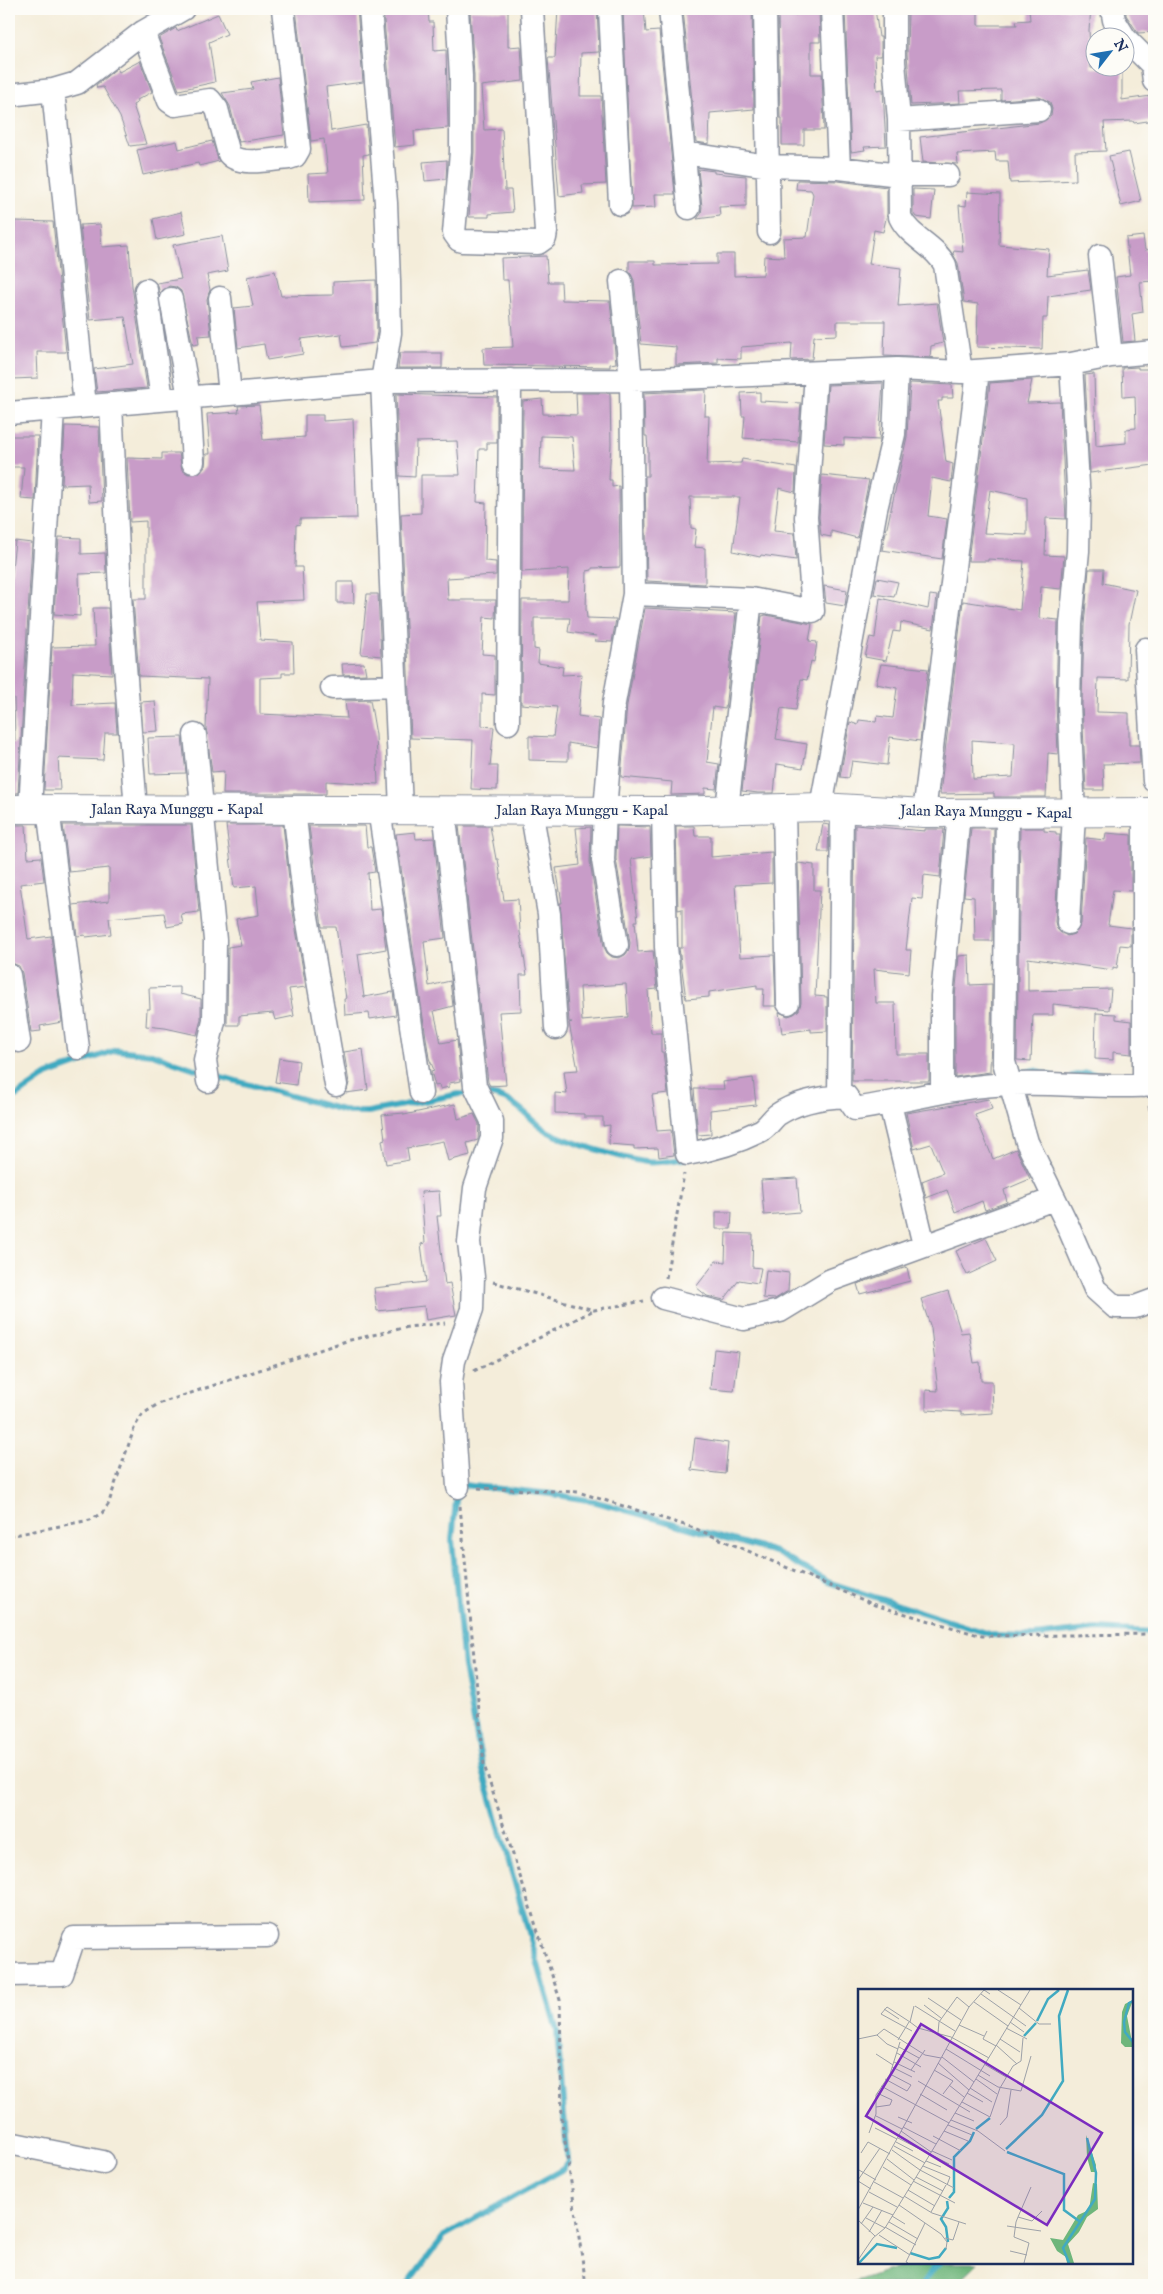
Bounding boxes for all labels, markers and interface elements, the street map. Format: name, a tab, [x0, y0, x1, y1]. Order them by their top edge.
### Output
north arrow	[1086, 28, 1136, 78]
text: N	[1109, 35, 1131, 56]
street label: Jalan Raya Munggu - Kapal	[89, 800, 264, 819]
street label: Jalan Raya Munggu - Kapal	[494, 801, 669, 820]
street label: Jalan Raya Munggu - Kapal	[898, 801, 1073, 823]
inset map	[858, 1989, 1133, 2264]

